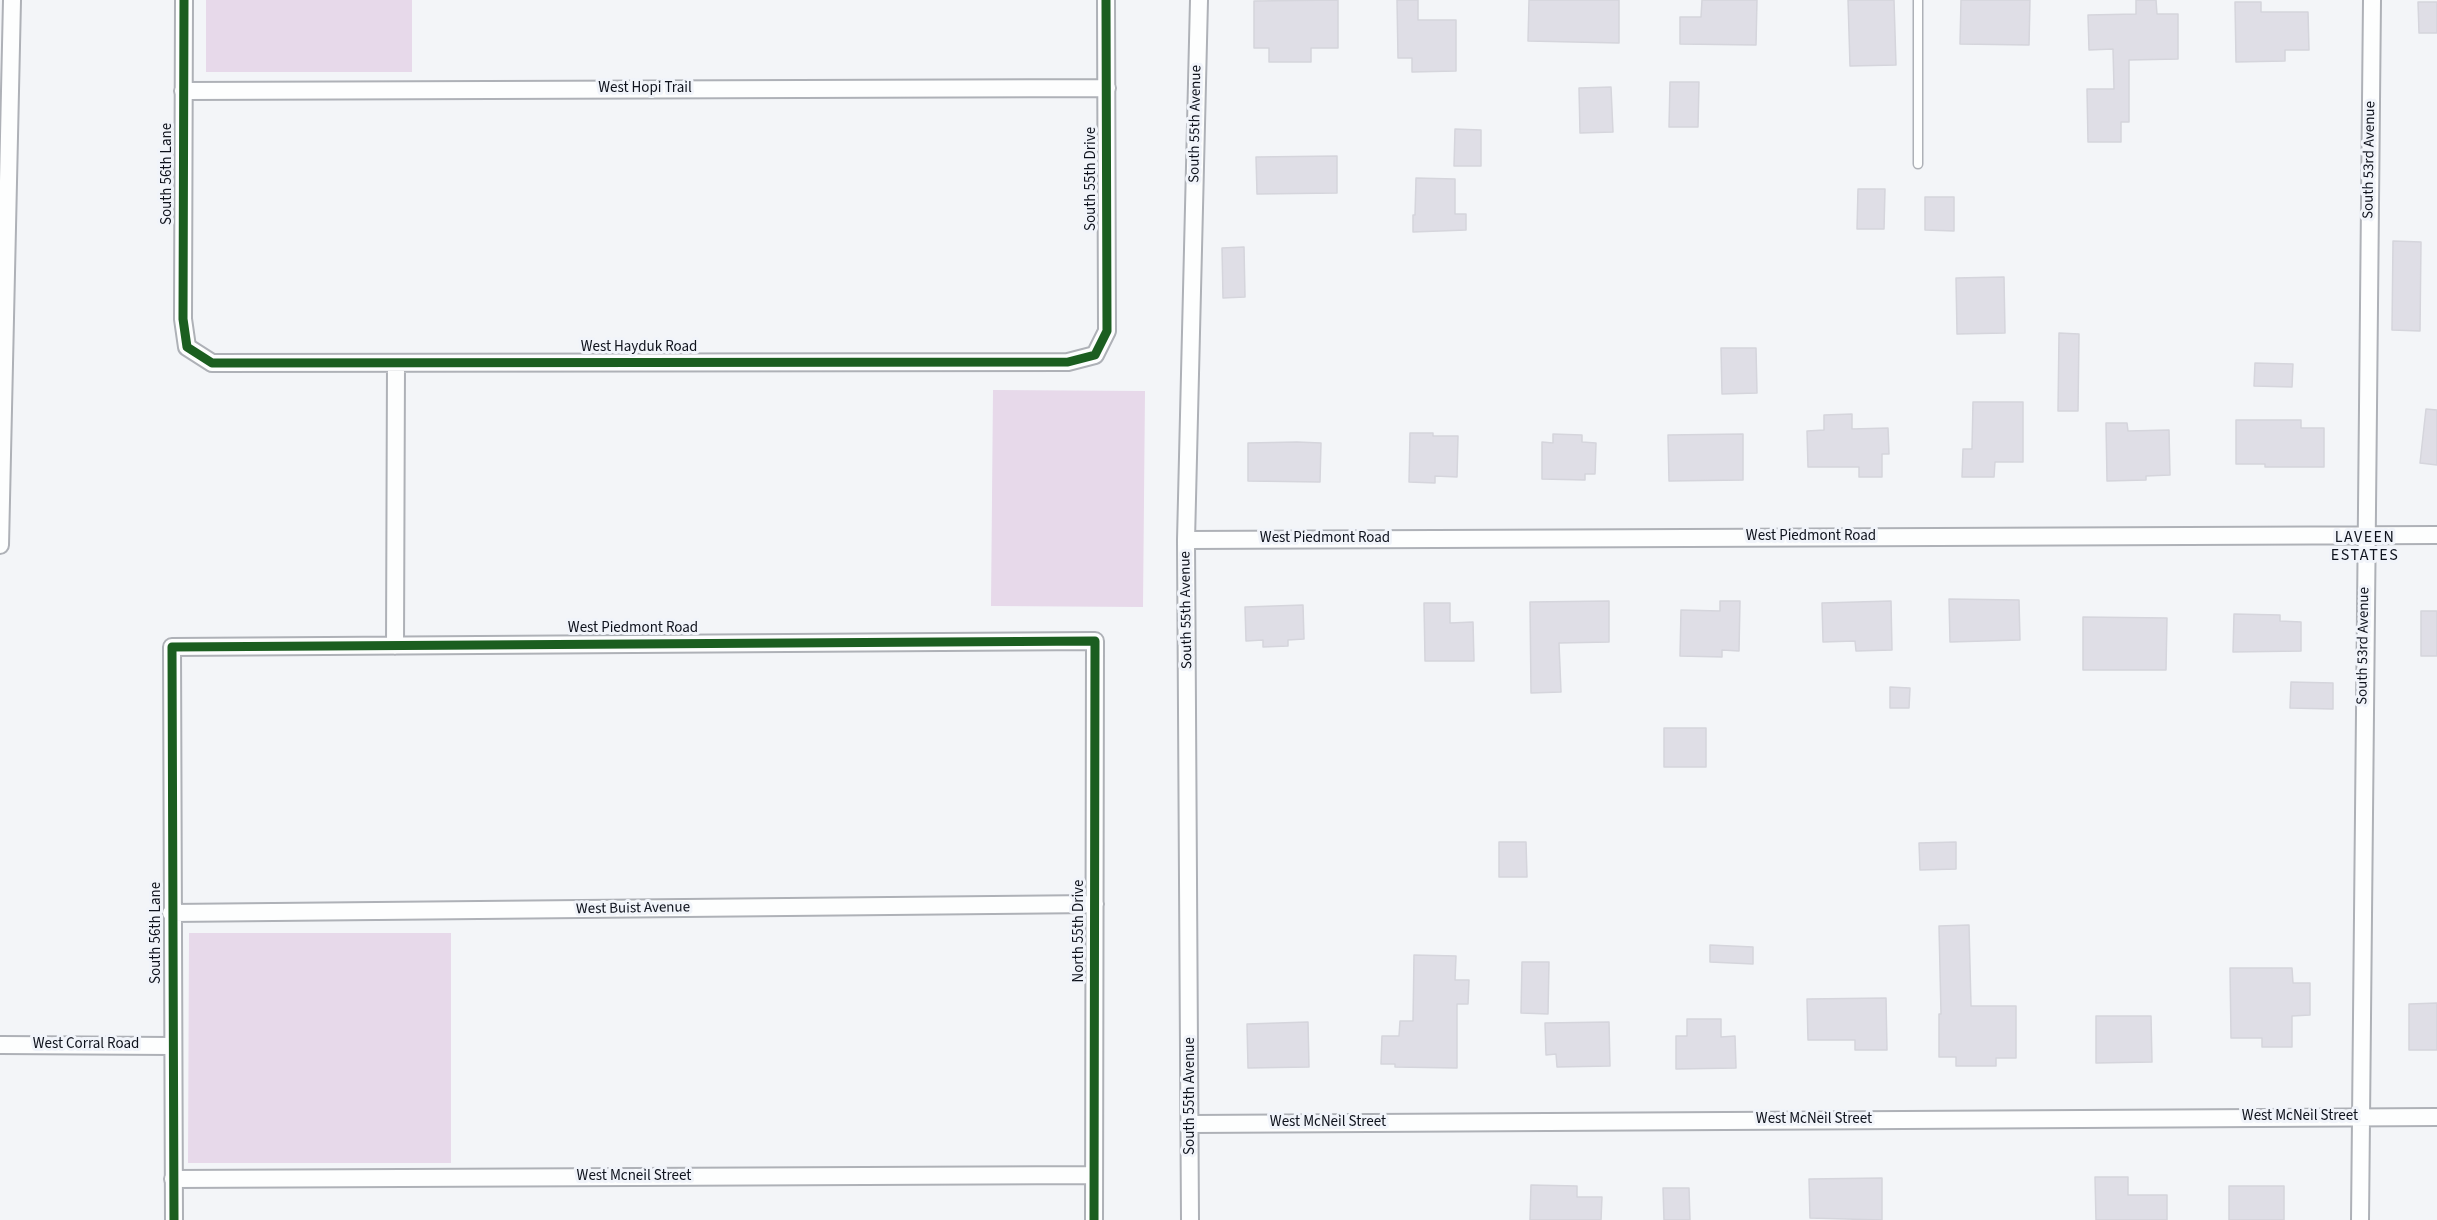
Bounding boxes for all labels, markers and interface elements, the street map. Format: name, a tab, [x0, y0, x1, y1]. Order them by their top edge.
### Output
street label: South 55th Avenue	[1186, 65, 1206, 183]
street label: West Hopi Trail	[598, 80, 692, 98]
street label: South 53rd Avenue	[2360, 101, 2380, 219]
street label: South 56th Lane	[159, 123, 177, 225]
street label: South 55th Drive	[1083, 127, 1101, 231]
street label: West Hayduk Road	[581, 339, 697, 357]
street label: West Piedmont Road	[1746, 528, 1876, 546]
district label: LAVEEN ESTATES	[2331, 528, 2399, 566]
street label: West Piedmont Road	[1260, 530, 1390, 548]
street label: South 55th Avenue	[1177, 551, 1197, 669]
street label: South 53rd Avenue	[2354, 587, 2374, 705]
street label: West Piedmont Road	[568, 620, 698, 638]
street label: North 55th Drive	[1071, 880, 1089, 982]
street label: South 56th Lane	[148, 882, 166, 984]
street label: West Buist Avenue	[576, 899, 690, 919]
street label: West Corral Road	[33, 1036, 139, 1054]
street label: South 55th Avenue	[1182, 1037, 1200, 1155]
street label: West McNeil Street	[2242, 1108, 2358, 1126]
street label: West McNeil Street	[1756, 1111, 1872, 1129]
street label: West McNeil Street	[1270, 1114, 1386, 1132]
street label: West Mcneil Street	[577, 1168, 691, 1186]

